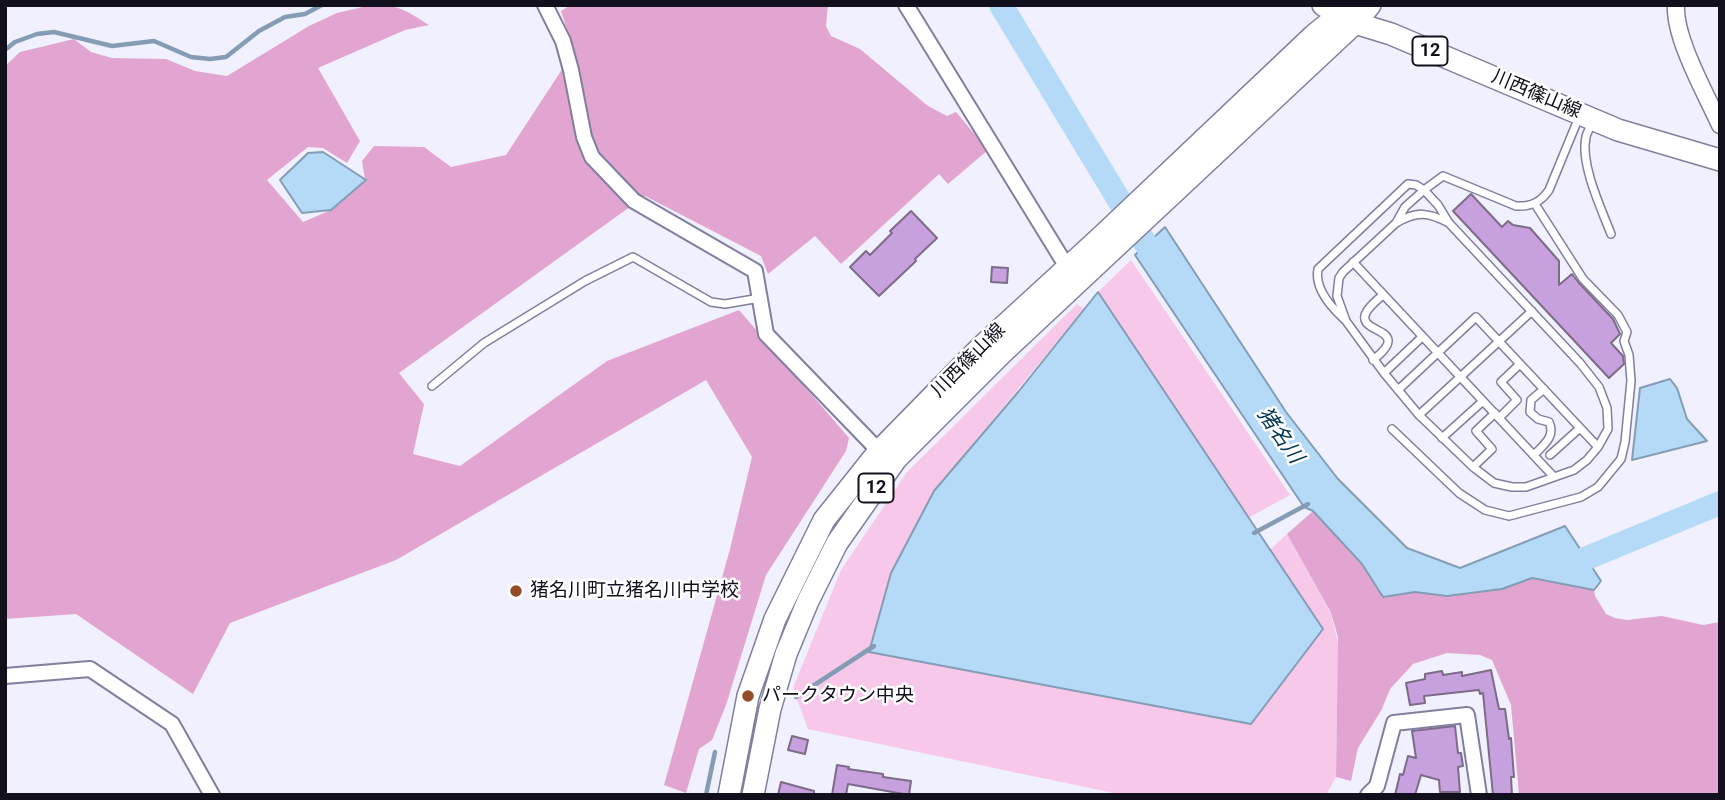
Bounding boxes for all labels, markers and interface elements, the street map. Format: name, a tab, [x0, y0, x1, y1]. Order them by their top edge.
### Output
road number: 12	[1412, 36, 1448, 66]
street label: 川西篠山線	[1488, 66, 1584, 124]
street label: 川西篠山線	[927, 319, 1011, 403]
water label: 猪名川	[1251, 403, 1307, 469]
road number: 12	[858, 474, 894, 502]
place label: 猪名川町立猪名川中学校	[530, 580, 739, 602]
marker: 猪名川町立猪名川中学校	[508, 583, 524, 599]
place label: パークタウン中央	[762, 685, 914, 707]
marker: パークタウン中央	[740, 688, 756, 704]

